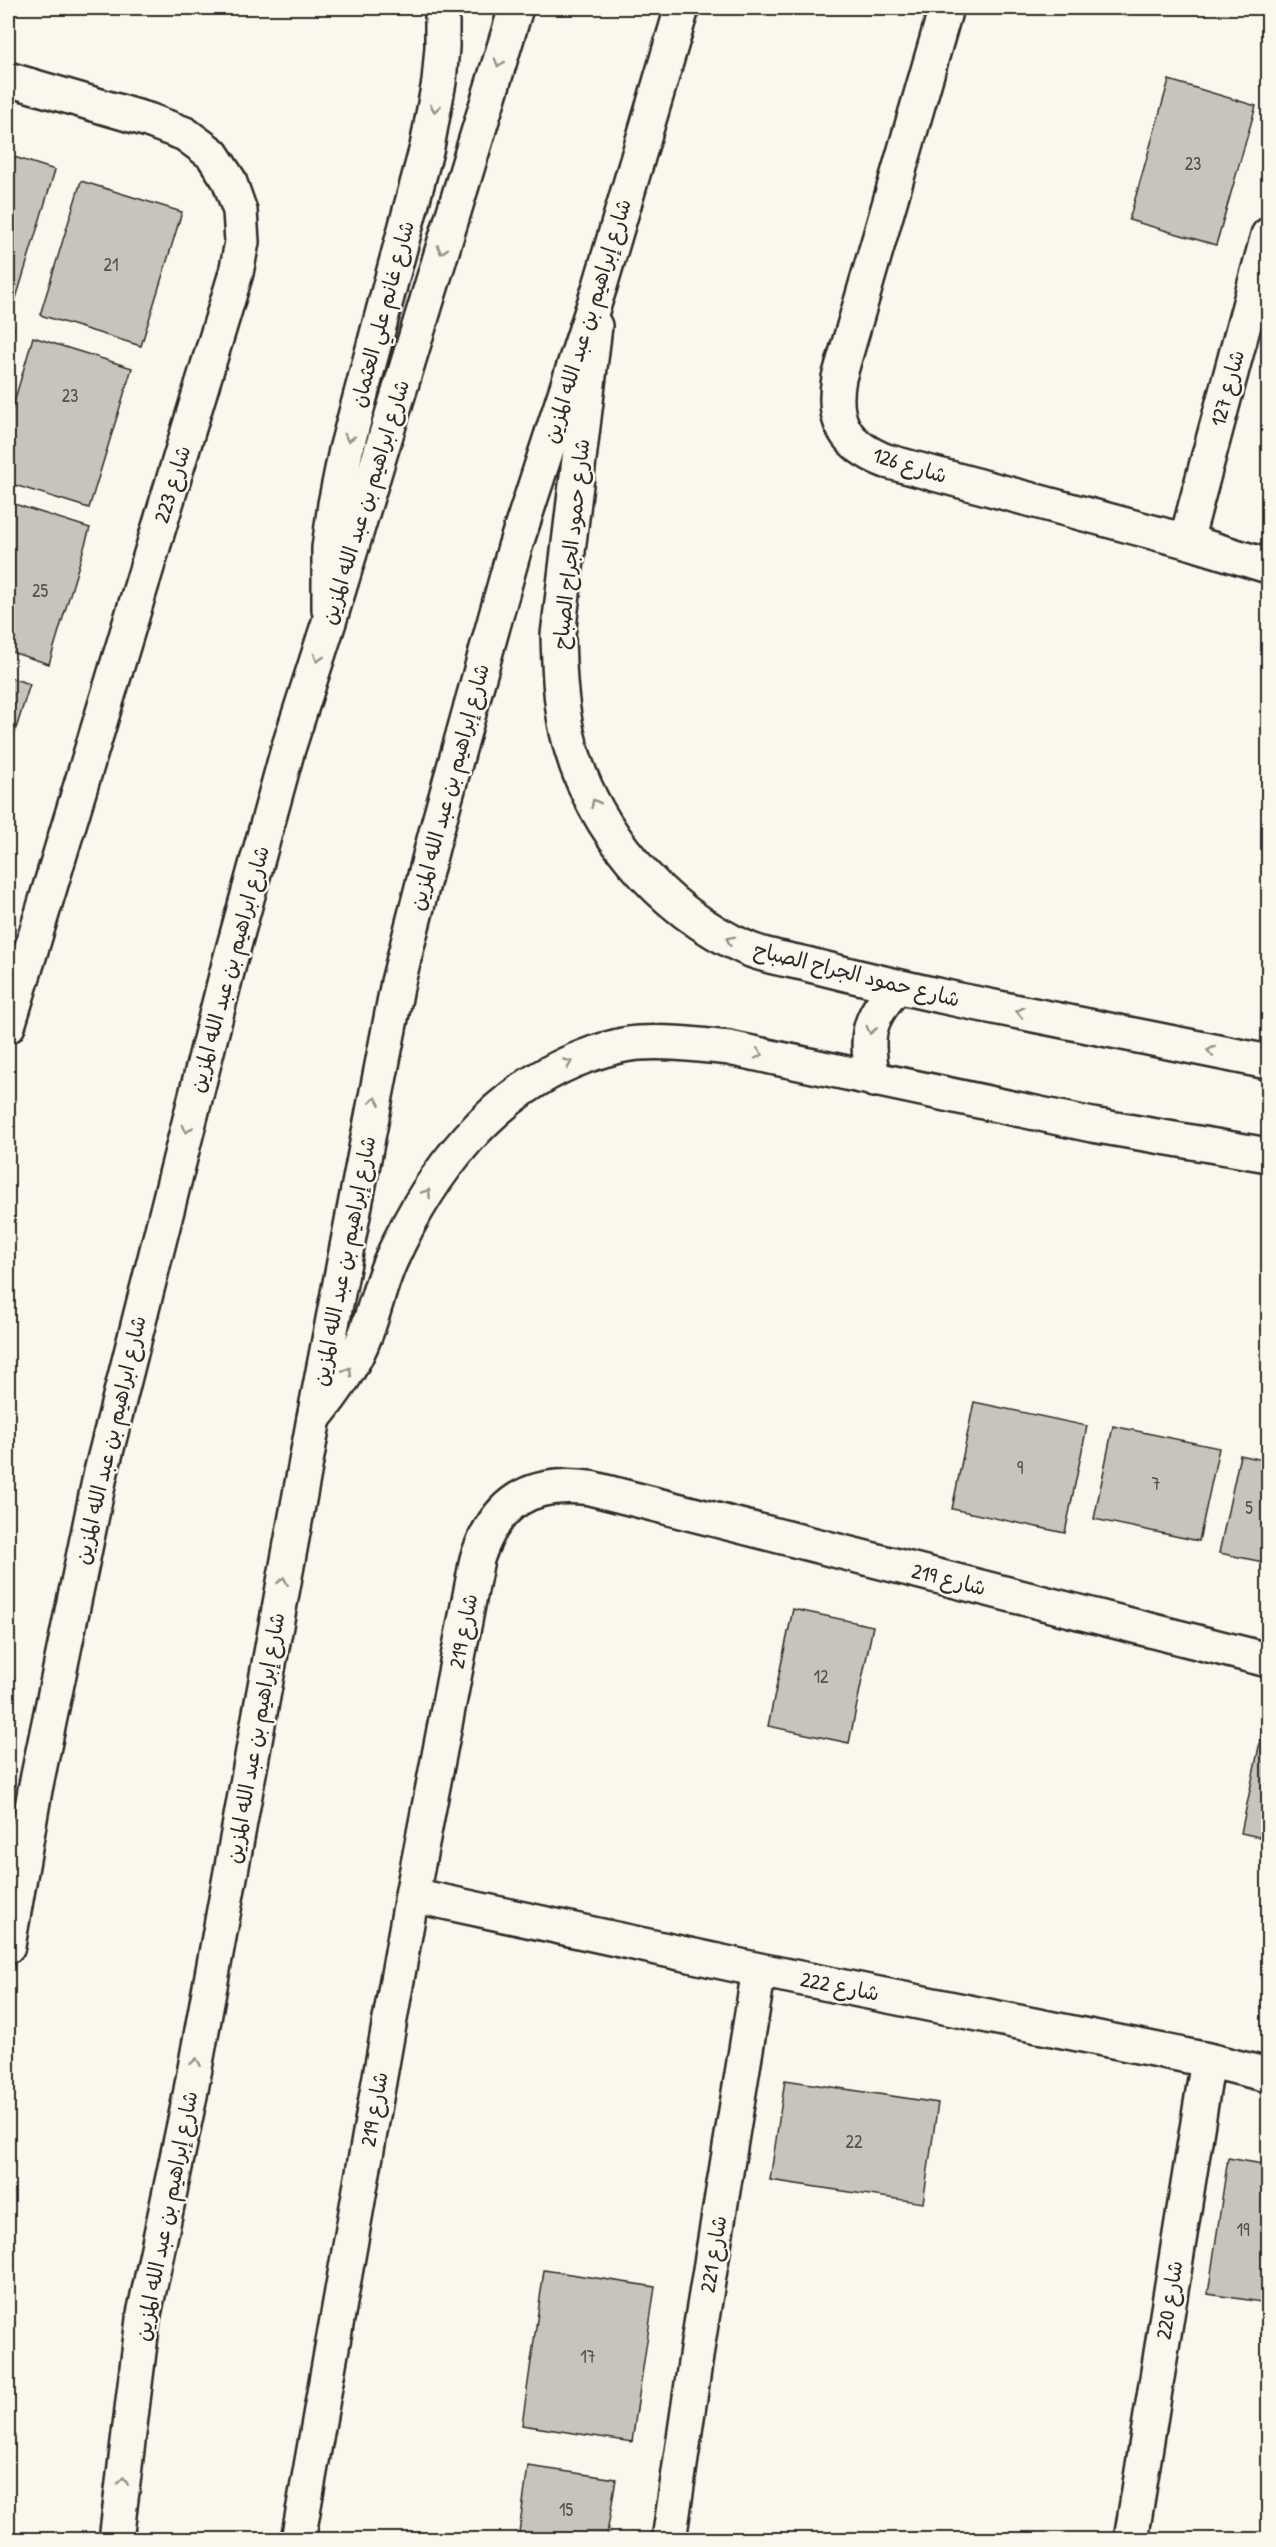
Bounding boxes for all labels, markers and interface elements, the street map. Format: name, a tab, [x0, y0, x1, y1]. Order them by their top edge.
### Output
one-way arrow	[494, 58, 506, 68]
one-way arrow	[429, 103, 441, 112]
house number: 23	[1185, 151, 1201, 176]
street label: شارع إبراهيم بن عبد الله المزين	[536, 195, 640, 447]
street label: شارع غانم علي العثمان	[343, 217, 426, 412]
one-way arrow	[437, 244, 449, 255]
house number: 21	[104, 252, 118, 277]
street label: شارع 127	[1203, 347, 1252, 430]
street label: شارع ابراهيم بن عبد الله المزين	[314, 376, 418, 629]
house number: 23	[62, 383, 78, 408]
one-way arrow	[344, 433, 356, 443]
street label: شارع حمود الجراح الصباح	[546, 437, 597, 651]
street label: شارع 126	[869, 440, 951, 491]
street label: شارع 223	[147, 442, 198, 526]
house number: 25	[32, 578, 48, 603]
one-way arrow	[312, 652, 325, 663]
street label: شارع إبراهيم بن عبد الله المزين	[402, 660, 498, 914]
one-way arrow	[591, 799, 602, 810]
street label: شارع ابراهيم بن عبد الله المزين	[182, 842, 278, 1096]
street label: شارع حمود الجراح الصباح	[751, 934, 963, 1015]
one-way arrow	[725, 935, 736, 947]
one-way arrow	[1015, 1006, 1025, 1019]
one-way arrow	[866, 1025, 879, 1035]
one-way arrow	[1206, 1045, 1216, 1058]
one-way arrow	[754, 1047, 764, 1060]
one-way arrow	[562, 1058, 573, 1070]
one-way arrow	[368, 1096, 381, 1106]
one-way arrow	[181, 1123, 194, 1133]
street label: شارع إبراهيم بن عبد الله المزين	[305, 1133, 384, 1389]
one-way arrow	[420, 1189, 431, 1200]
street label: شارع ابراهيم بن عبد الله المزين	[67, 1313, 155, 1568]
one-way arrow	[341, 1367, 353, 1377]
house number: 9	[1017, 1455, 1024, 1480]
house number: 7	[1152, 1471, 1161, 1496]
house number: 5	[1245, 1495, 1253, 1520]
street label: شارع 219	[909, 1556, 989, 1603]
one-way arrow	[277, 1576, 289, 1586]
street label: شارع 219	[442, 1591, 485, 1671]
street label: شارع إبراهيم بن عبد الله المزين	[219, 1610, 293, 1866]
house number: 12	[814, 1664, 829, 1689]
street label: شارع 222	[798, 1964, 882, 2009]
one-way arrow	[189, 2057, 202, 2067]
street label: شارع 219	[353, 2069, 396, 2149]
street label: شارع إبراهيم بن عبد الله المزين	[127, 2088, 206, 2344]
house number: 22	[846, 2129, 863, 2154]
street label: شارع 221	[693, 2213, 734, 2295]
house number: 19	[1236, 2217, 1250, 2242]
street label: شارع 220	[1148, 2259, 1191, 2342]
house number: 17	[580, 2344, 596, 2369]
one-way arrow	[116, 2477, 129, 2486]
house number: 15	[559, 2497, 573, 2522]

